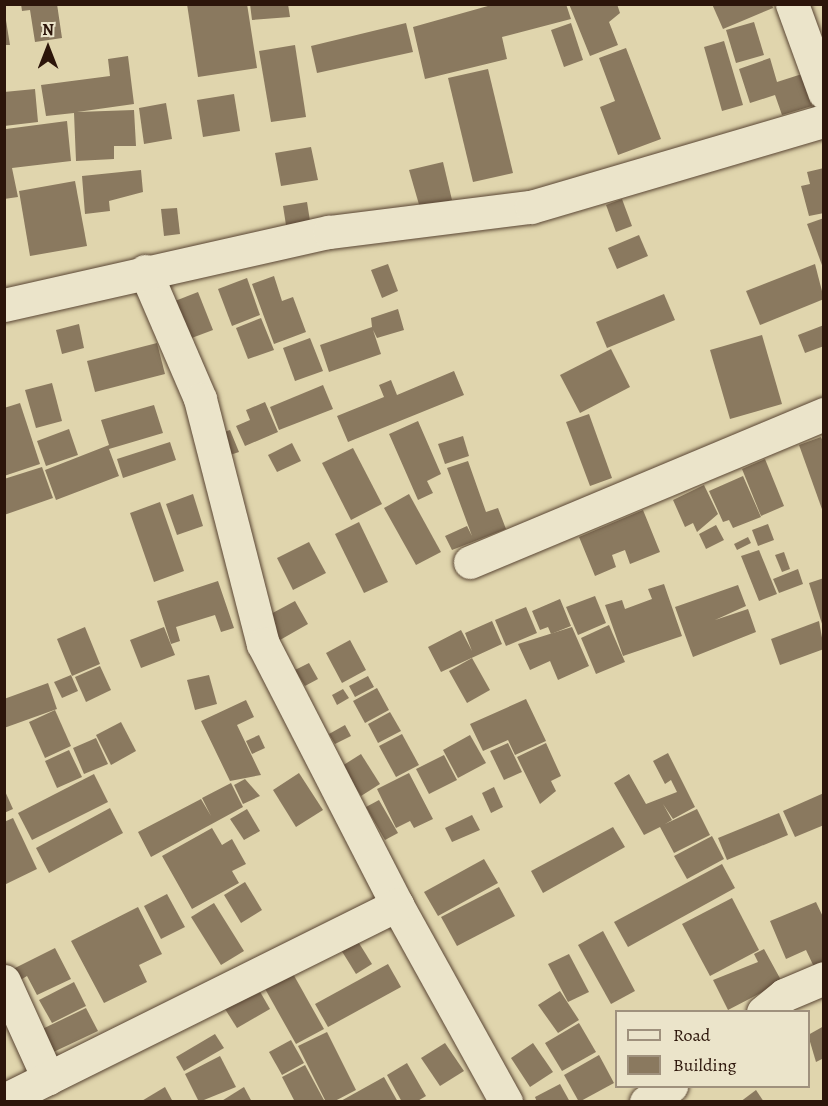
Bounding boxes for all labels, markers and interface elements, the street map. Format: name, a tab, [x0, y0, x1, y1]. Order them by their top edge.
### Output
north arrow	[18, 18, 78, 78]
text: N	[42, 19, 54, 41]
legend	[615, 1010, 810, 1088]
text: Road	[673, 1023, 710, 1047]
text: Building	[673, 1053, 737, 1077]

